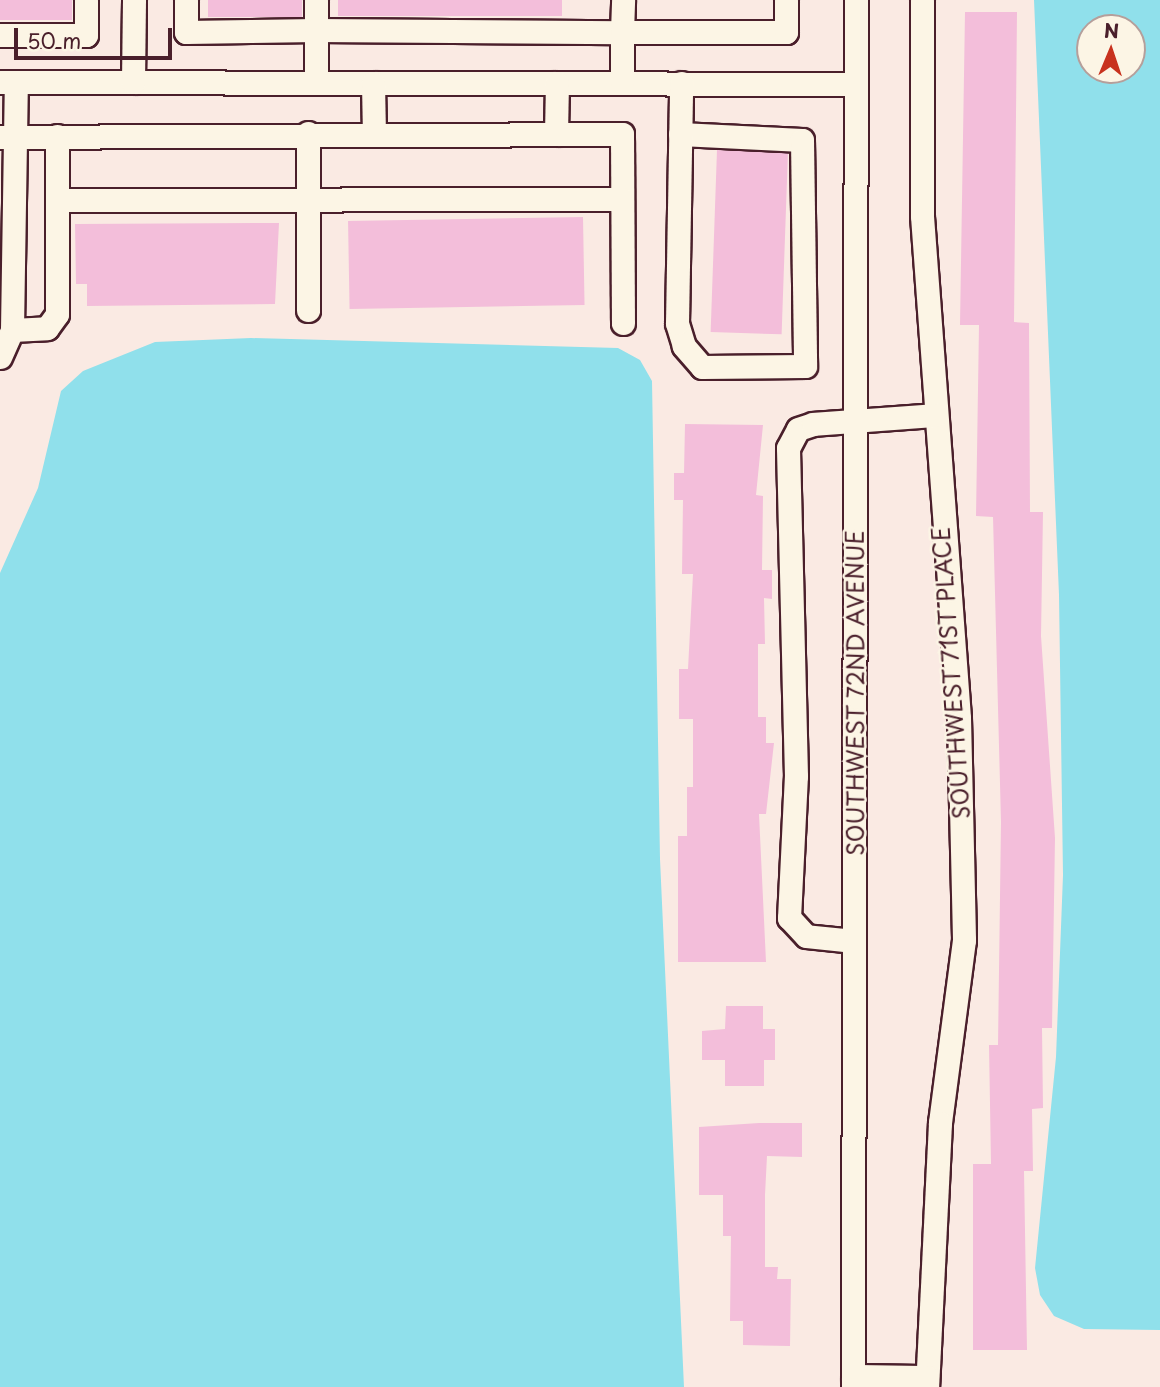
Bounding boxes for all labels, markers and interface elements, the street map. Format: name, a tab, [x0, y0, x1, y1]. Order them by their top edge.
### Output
scale bar	[18, 14, 175, 58]
north arrow	[1076, 14, 1146, 84]
text: N	[1104, 16, 1120, 44]
text: 50 m	[27, 24, 81, 56]
street label: SOUTHWEST 71ST PLACE	[927, 526, 975, 820]
street label: SOUTHWEST 72ND AVENUE	[841, 530, 869, 856]

